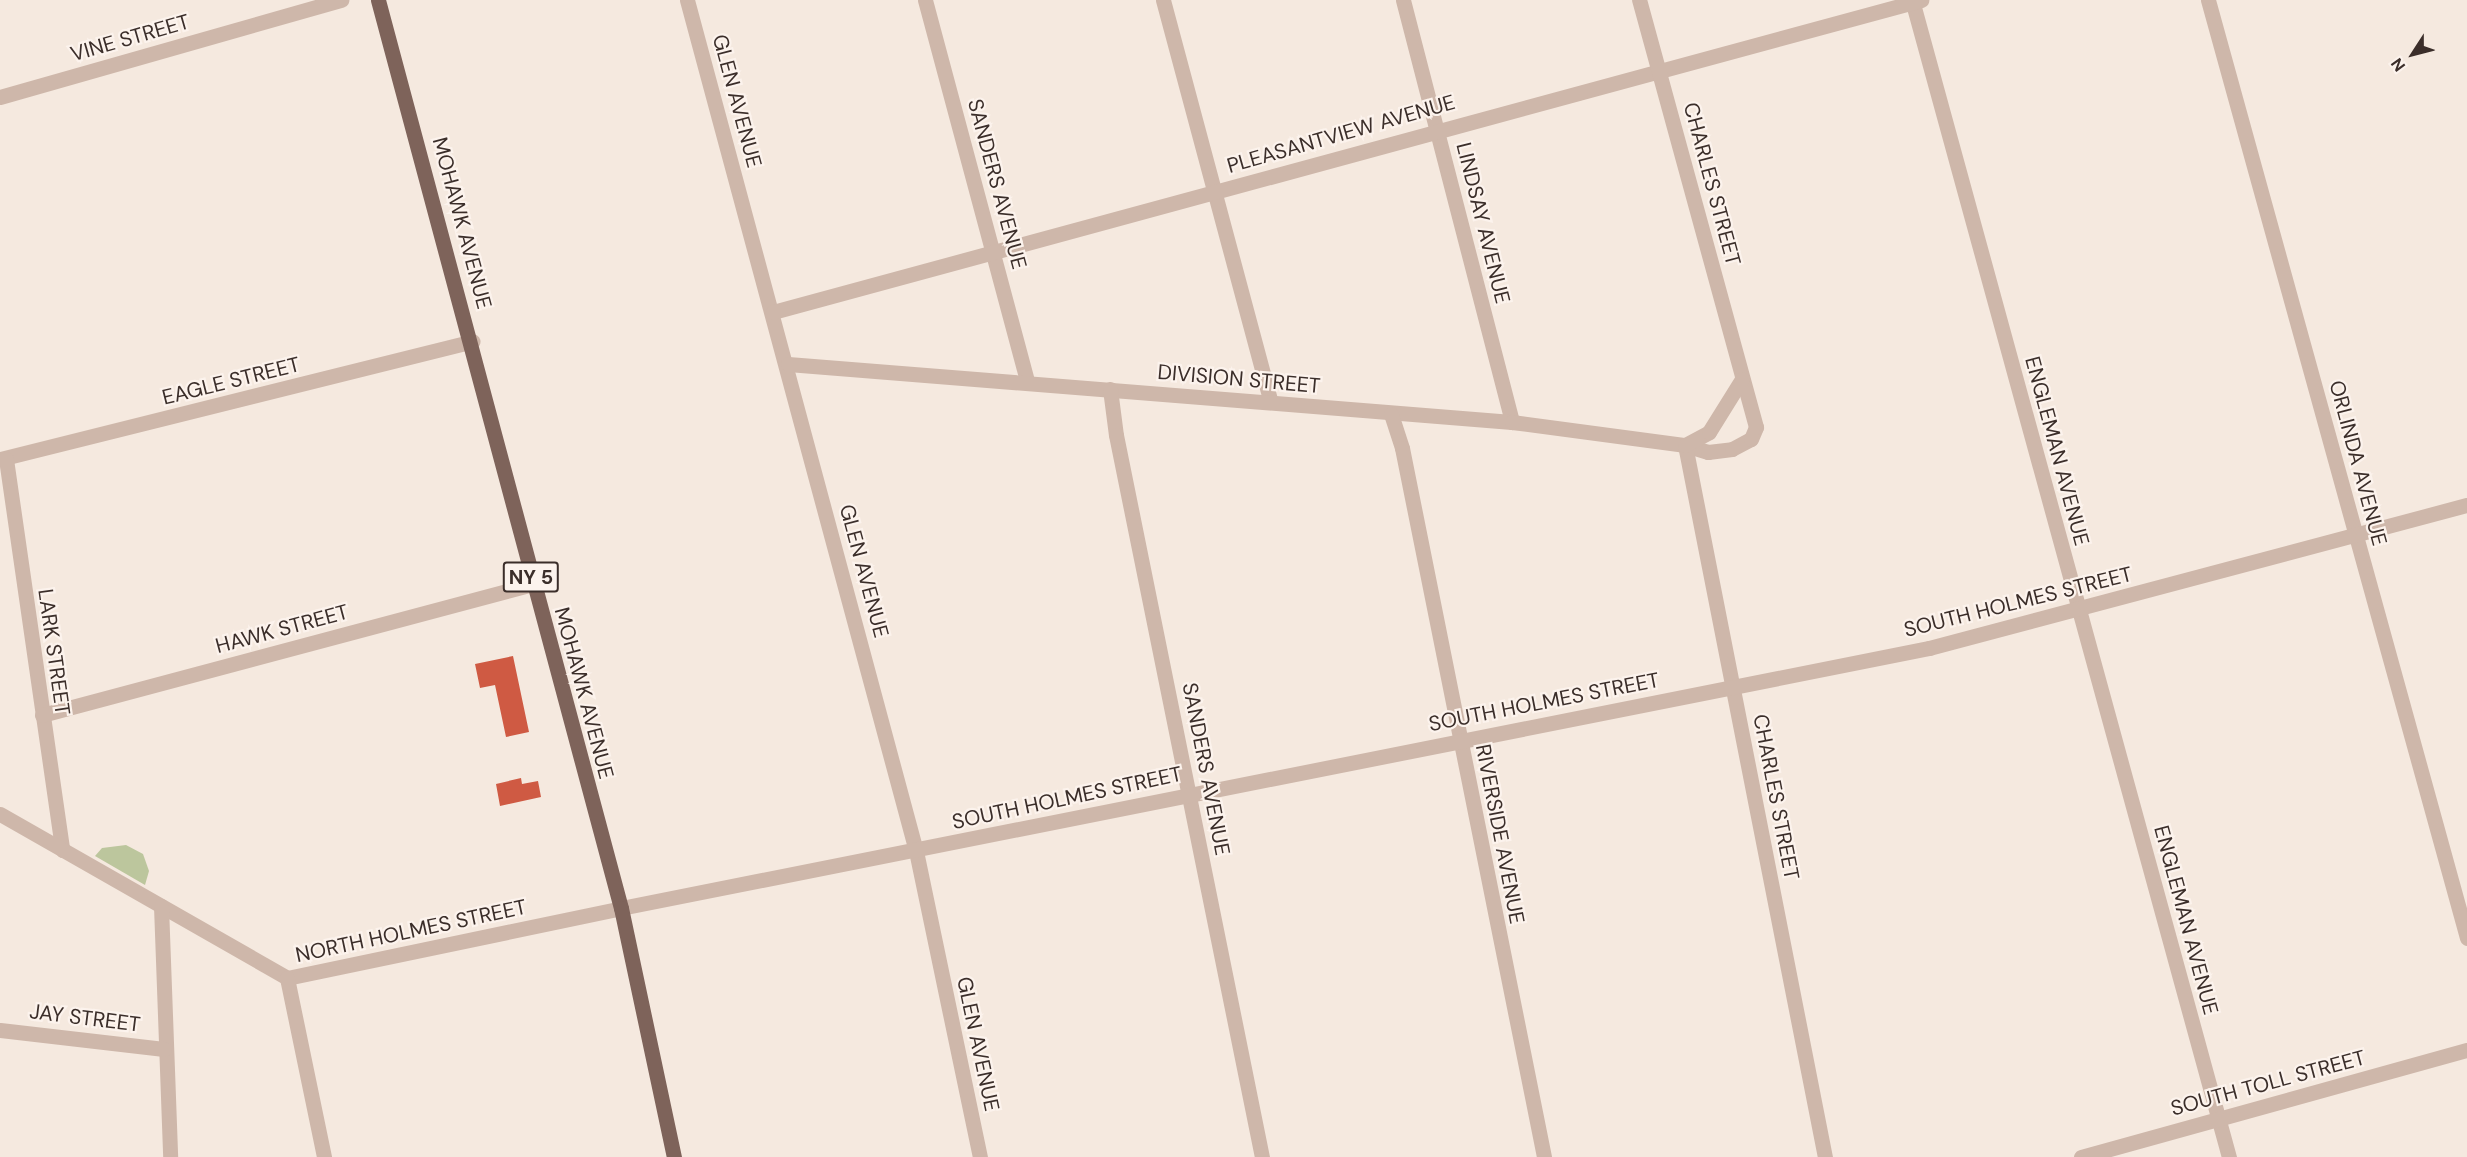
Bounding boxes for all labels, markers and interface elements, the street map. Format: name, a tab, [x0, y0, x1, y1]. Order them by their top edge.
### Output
street label: VINE STREET	[68, 9, 192, 67]
north arrow	[2383, 24, 2443, 84]
street label: GLEN AVENUE	[707, 32, 767, 170]
text: N	[2386, 54, 2410, 76]
street label: PLEASANTVIEW AVENUE	[1224, 89, 1458, 179]
street label: SANDERS AVENUE	[962, 96, 1032, 272]
street label: CHARLES STREET	[1678, 100, 1746, 268]
street label: MOHAWK AVENUE	[427, 134, 497, 312]
street label: LINDSAY AVENUE	[1451, 140, 1515, 306]
street label: EAGLE STREET	[160, 352, 302, 410]
street label: ENGLEMAN AVENUE	[2020, 354, 2094, 548]
street label: DIVISION STREET	[1157, 359, 1321, 399]
street label: ORLINDA AVENUE	[2324, 378, 2392, 548]
street label: GLEN AVENUE	[834, 502, 894, 640]
road number: NY 5	[502, 560, 560, 594]
street label: SOUTH HOLMES STREET	[1901, 561, 2135, 643]
street label: LARK STREET	[33, 587, 75, 717]
street label: HAWK STREET	[213, 599, 351, 659]
street label: MOHAWK AVENUE	[549, 604, 619, 782]
street label: SOUTH HOLMES STREET	[1427, 667, 1661, 737]
street label: SANDERS AVENUE	[1177, 681, 1235, 857]
street label: CHARLES STREET	[1748, 712, 1804, 882]
street label: RIVERSIDE AVENUE	[1470, 742, 1530, 926]
street label: SOUTH HOLMES STREET	[950, 761, 1184, 835]
street label: ENGLEMAN AVENUE	[2149, 823, 2223, 1017]
street label: NORTH HOLMES STREET	[293, 894, 529, 968]
street label: GLEN AVENUE	[951, 974, 1005, 1114]
street label: JAY STREET	[28, 999, 142, 1037]
street label: SOUTH TOLL STREET	[2168, 1045, 2368, 1121]

